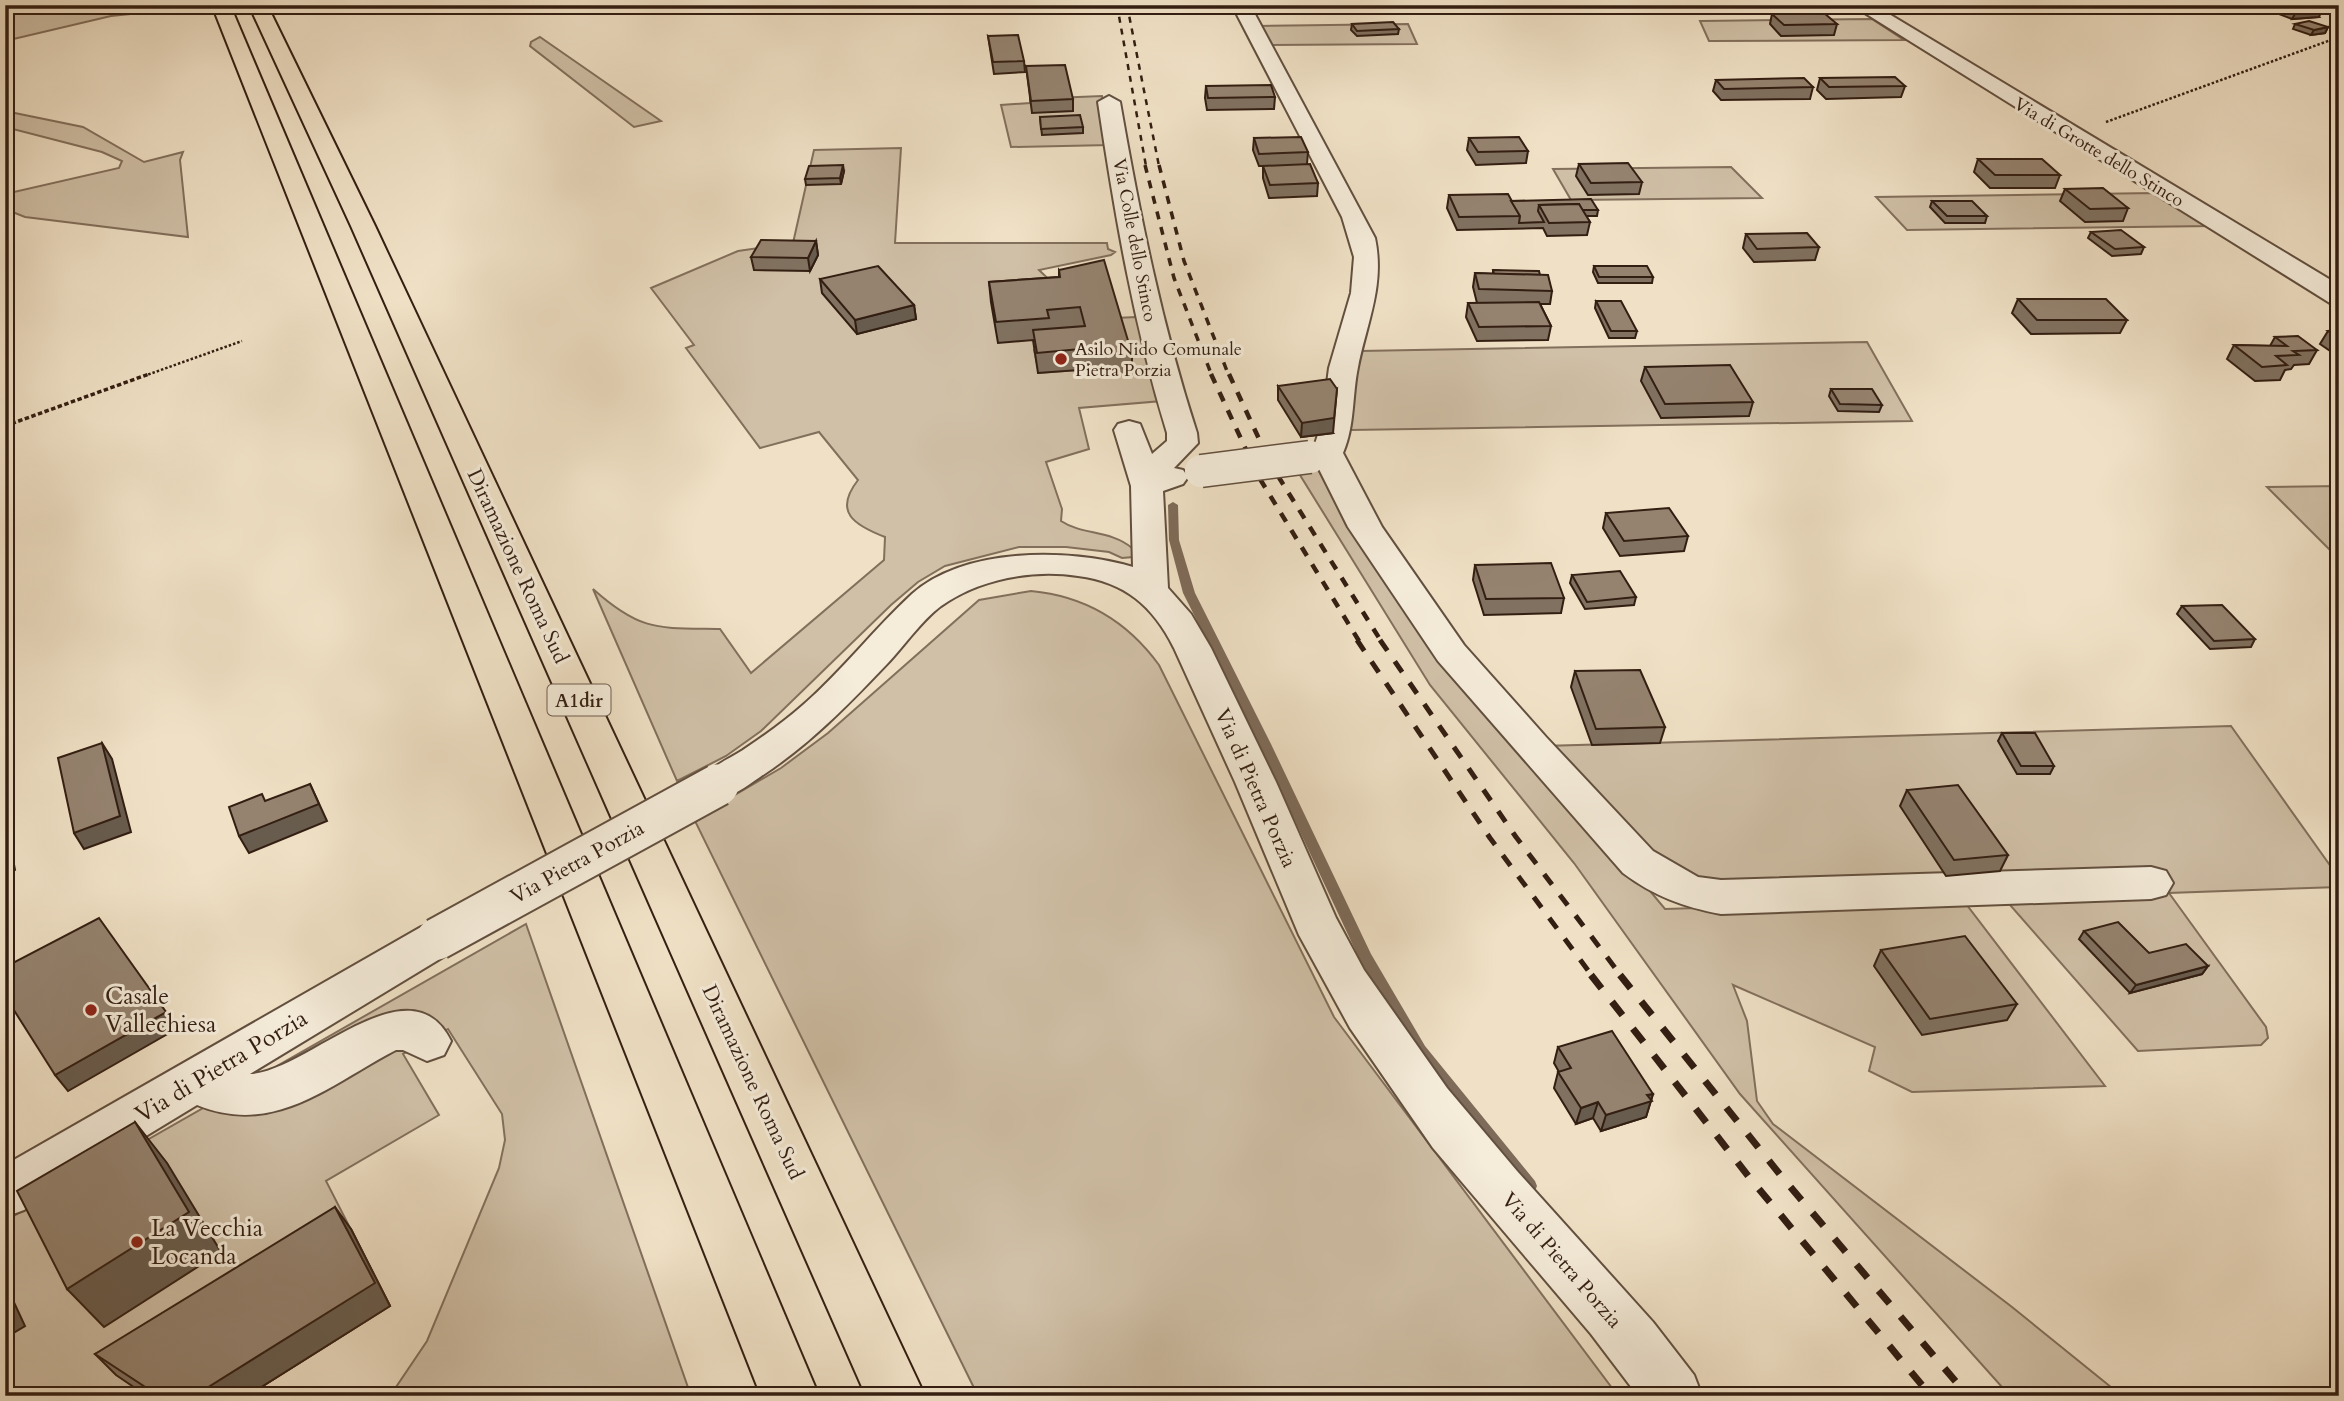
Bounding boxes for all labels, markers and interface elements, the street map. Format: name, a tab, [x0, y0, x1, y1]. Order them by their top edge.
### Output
street label: Via di Grotte dello Stinco	[2009, 92, 2189, 213]
street label: Via Colle dello Stinco	[1106, 156, 1163, 324]
place label: Asilo Nido Comunale Pietra Porzia	[1075, 337, 1242, 383]
marker: Asilo Nido Comunale Pietra Porzia	[1053, 351, 1069, 367]
street label: Diramazione Roma Sud	[460, 464, 575, 668]
road number: A1dir	[548, 684, 610, 716]
street label: Via di Pietra Porzia	[1207, 704, 1304, 872]
street label: Via Pietra Porzia	[505, 814, 649, 911]
place label: Casale Vallechiesa	[105, 980, 217, 1041]
street label: Diramazione Roma Sud	[695, 980, 810, 1184]
marker: Casale Vallechiesa	[83, 1002, 99, 1018]
street label: Via di Pietra Porzia	[129, 1002, 314, 1131]
street label: Via di Pietra Porzia	[1494, 1186, 1629, 1335]
place label: La Vecchia Locanda	[151, 1212, 264, 1273]
marker: La Vecchia Locanda	[129, 1234, 145, 1250]

